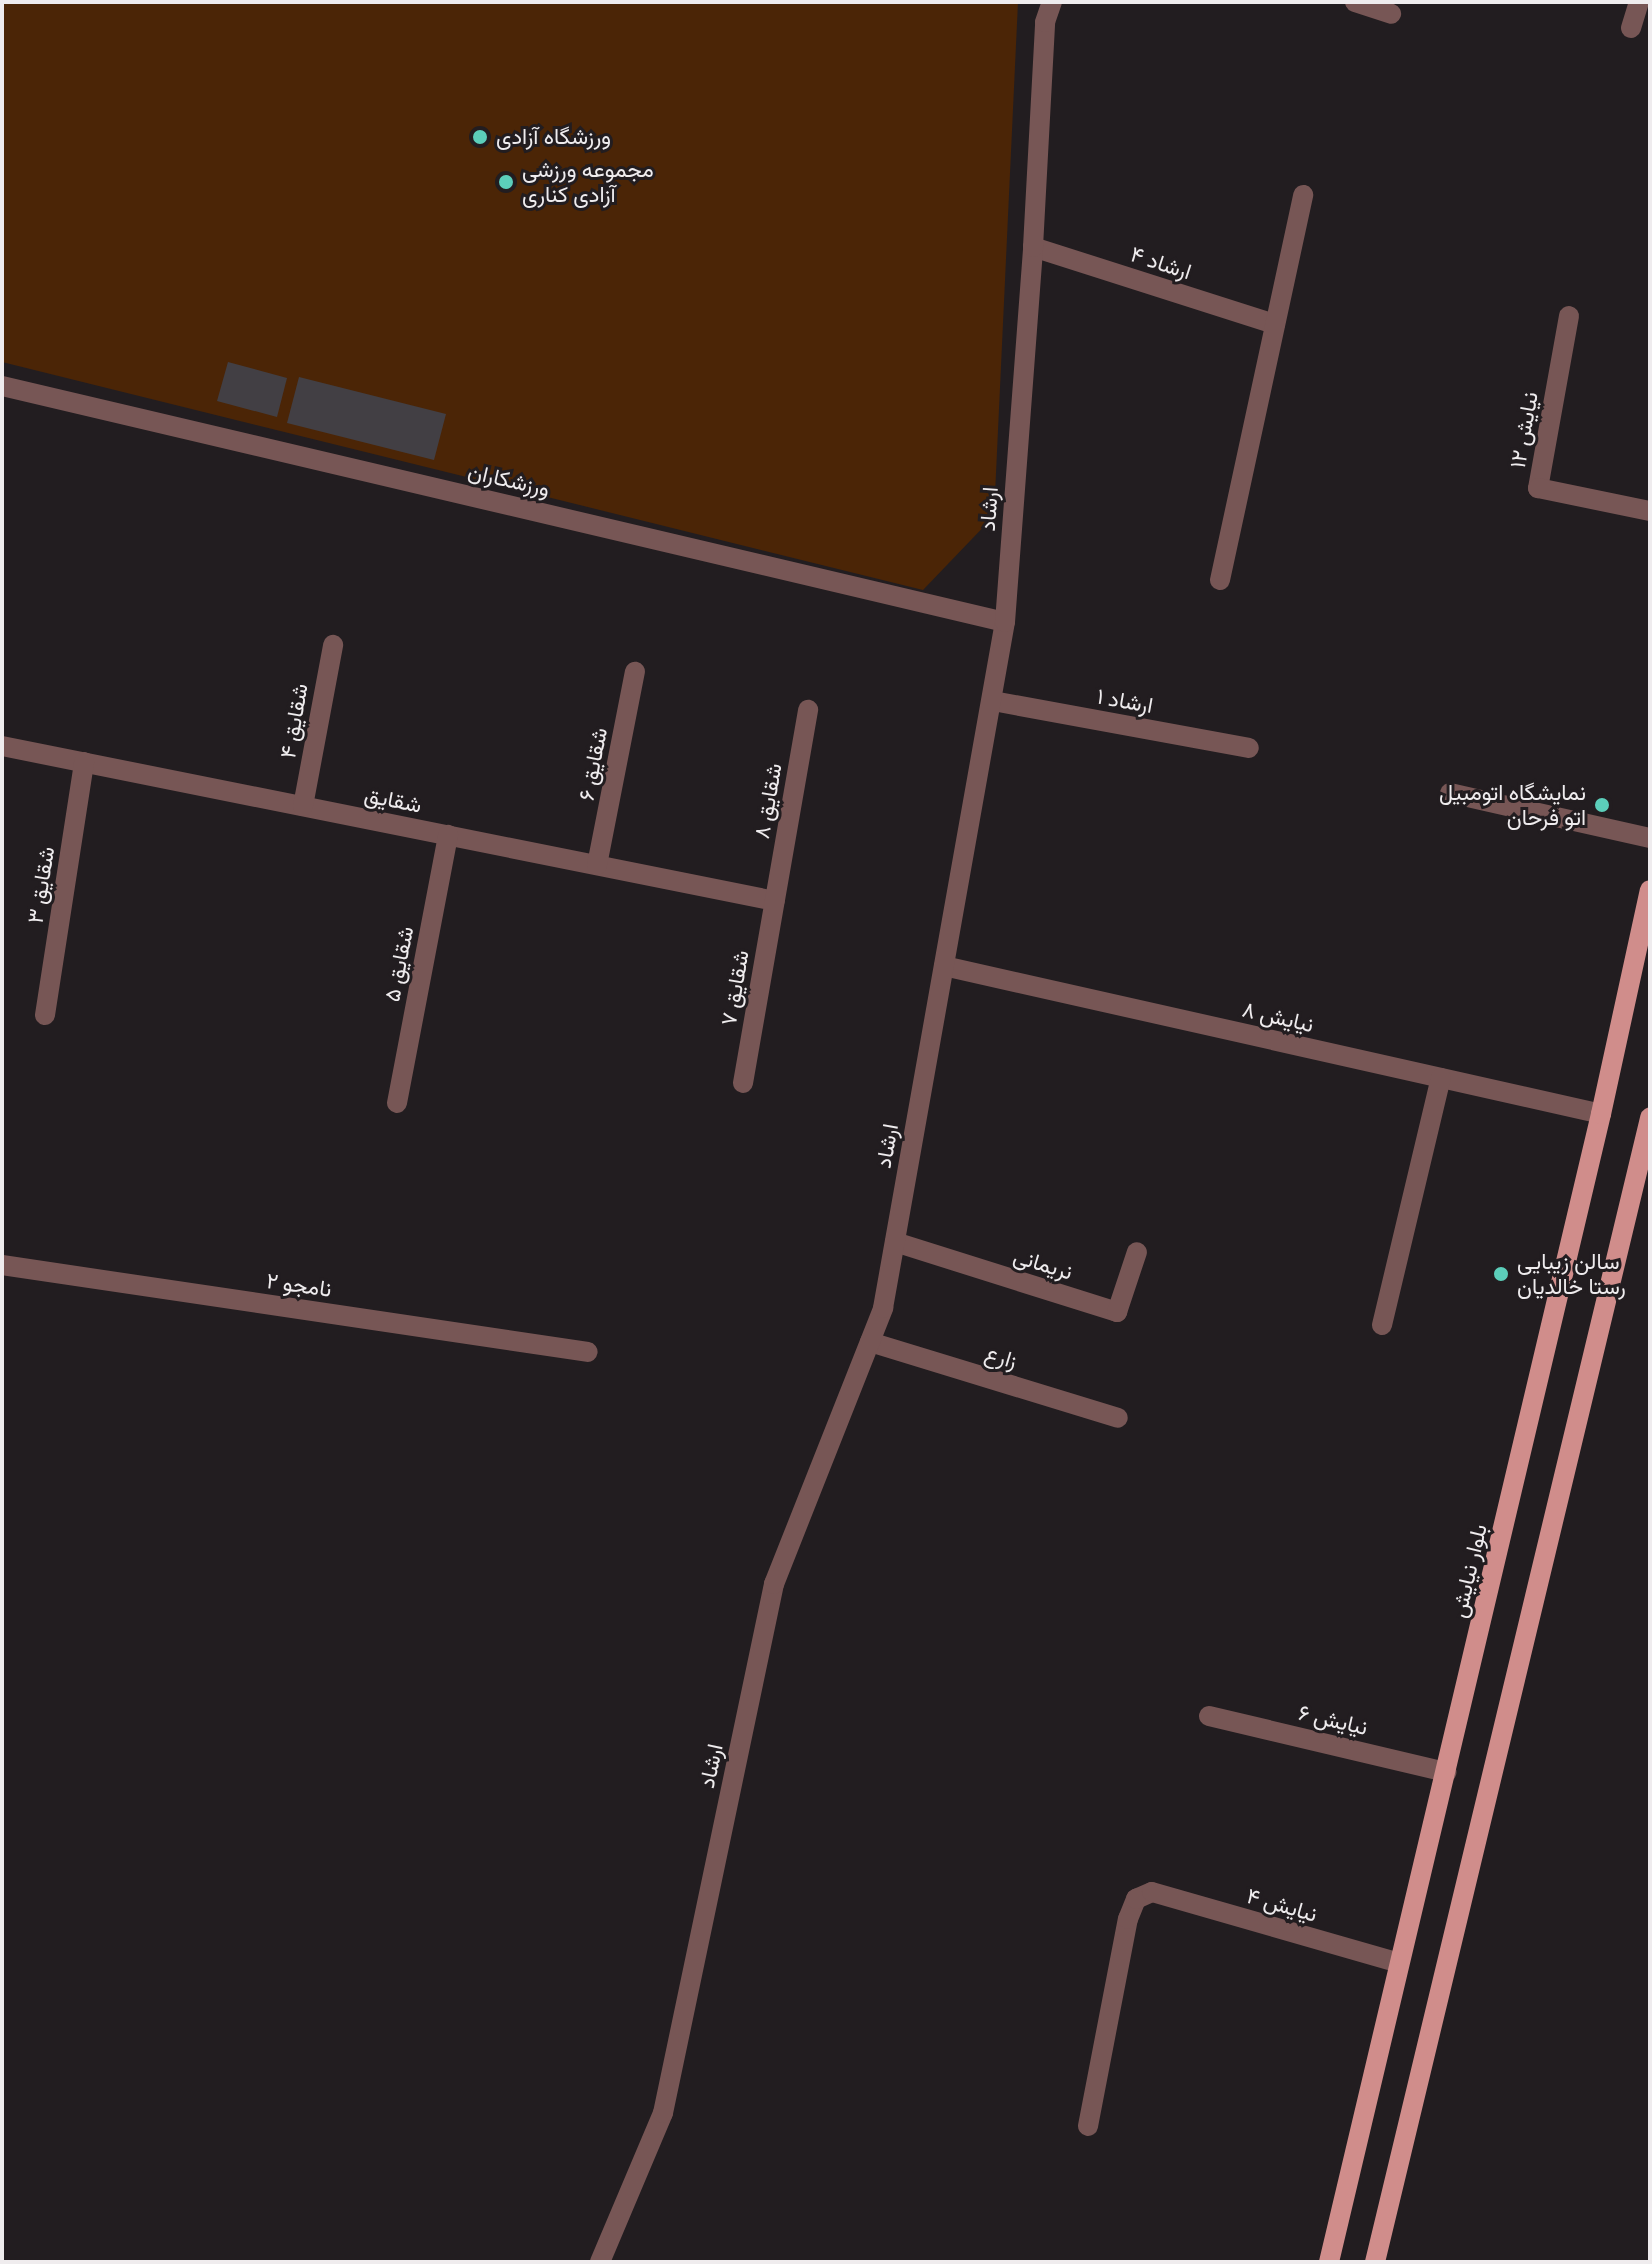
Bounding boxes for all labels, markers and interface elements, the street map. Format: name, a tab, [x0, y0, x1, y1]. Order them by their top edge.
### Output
place label: ورزشگاه آزادی	[496, 124, 611, 150]
marker: ورزشگاه آزادی	[471, 128, 489, 146]
place label: مجموعه ورزشی آزادی کناری	[522, 156, 654, 208]
marker: مجموعه ورزشی آزادی کناری	[497, 173, 515, 191]
street label: ارشاد ۴	[1127, 241, 1195, 285]
street label: نیایش ۱۲	[1504, 390, 1544, 470]
street label: ورزشکاران	[466, 458, 552, 502]
street label: ارشاد	[974, 486, 1004, 532]
street label: شقایق ۴	[274, 681, 314, 761]
street label: ارشاد ۱	[1095, 683, 1155, 719]
street label: شقایق ۶	[573, 725, 613, 803]
street label: شقایق ۸	[748, 761, 788, 841]
place label: نمایشگاه اتومبیل اتو فرحان	[1439, 779, 1586, 830]
street label: شقایق	[362, 782, 424, 818]
marker: نمایشگاه اتومبیل اتو فرحان	[1593, 796, 1611, 814]
street label: شقایق ۳	[22, 845, 60, 925]
street label: شقایق ۵	[379, 924, 419, 1004]
street label: شقایق ۷	[715, 948, 755, 1028]
street label: نیایش ۸	[1240, 996, 1316, 1038]
street label: ارشاد	[870, 1122, 904, 1170]
street label: نریمانی	[1010, 1243, 1076, 1285]
place label: سالن زیبایی رستا خالدیان	[1517, 1248, 1626, 1300]
marker: سالن زیبایی رستا خالدیان	[1492, 1265, 1510, 1283]
street label: نامجو ۲	[265, 1267, 333, 1303]
street label: زارع	[982, 1340, 1020, 1374]
street label: بلوار نیایش	[1445, 1522, 1493, 1620]
street label: نیایش ۶	[1296, 1699, 1370, 1741]
street label: ارشاد	[693, 1741, 729, 1791]
street label: نیایش ۴	[1244, 1882, 1320, 1928]

